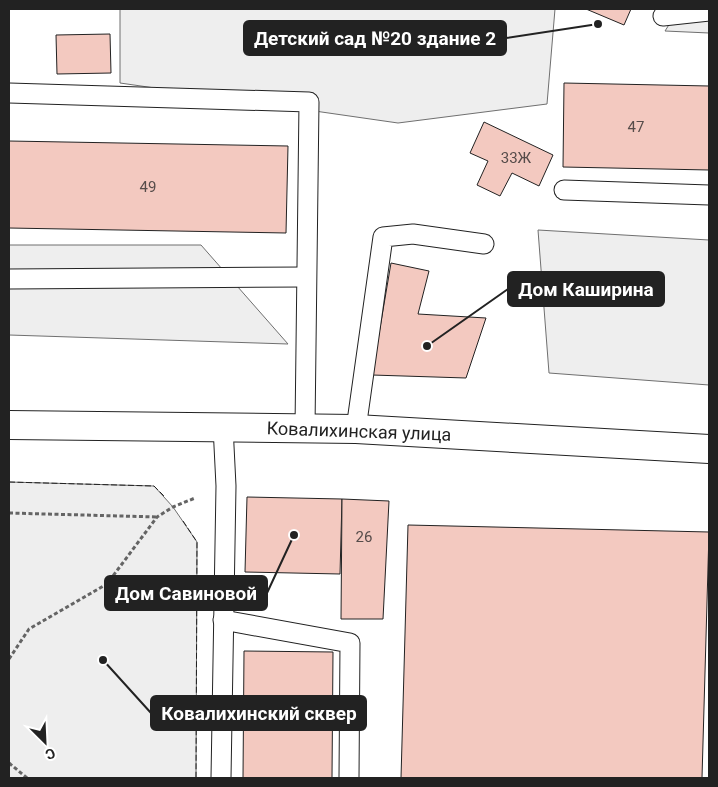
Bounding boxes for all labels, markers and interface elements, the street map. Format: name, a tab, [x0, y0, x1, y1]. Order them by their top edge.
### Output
callout: Детский сад №20 здание 2	[244, 21, 506, 55]
text: Детский сад №20 здание 2	[254, 27, 496, 50]
house number: 47	[628, 118, 644, 136]
house number: 33Ж	[501, 149, 532, 167]
house number: 49	[140, 178, 156, 196]
callout: Дом Каширина	[508, 272, 664, 306]
text: Дом Каширина	[518, 278, 654, 301]
street label: Ковалихинская улица	[266, 417, 452, 445]
house number: 26	[356, 528, 372, 546]
callout: Дом Савиновой	[105, 576, 267, 610]
text: Дом Савиновой	[115, 582, 257, 605]
callout: Ковалихинский сквер	[151, 696, 366, 730]
text: Ковалихинский сквер	[161, 702, 357, 725]
north arrow	[20, 717, 70, 767]
text: С	[43, 745, 58, 763]

